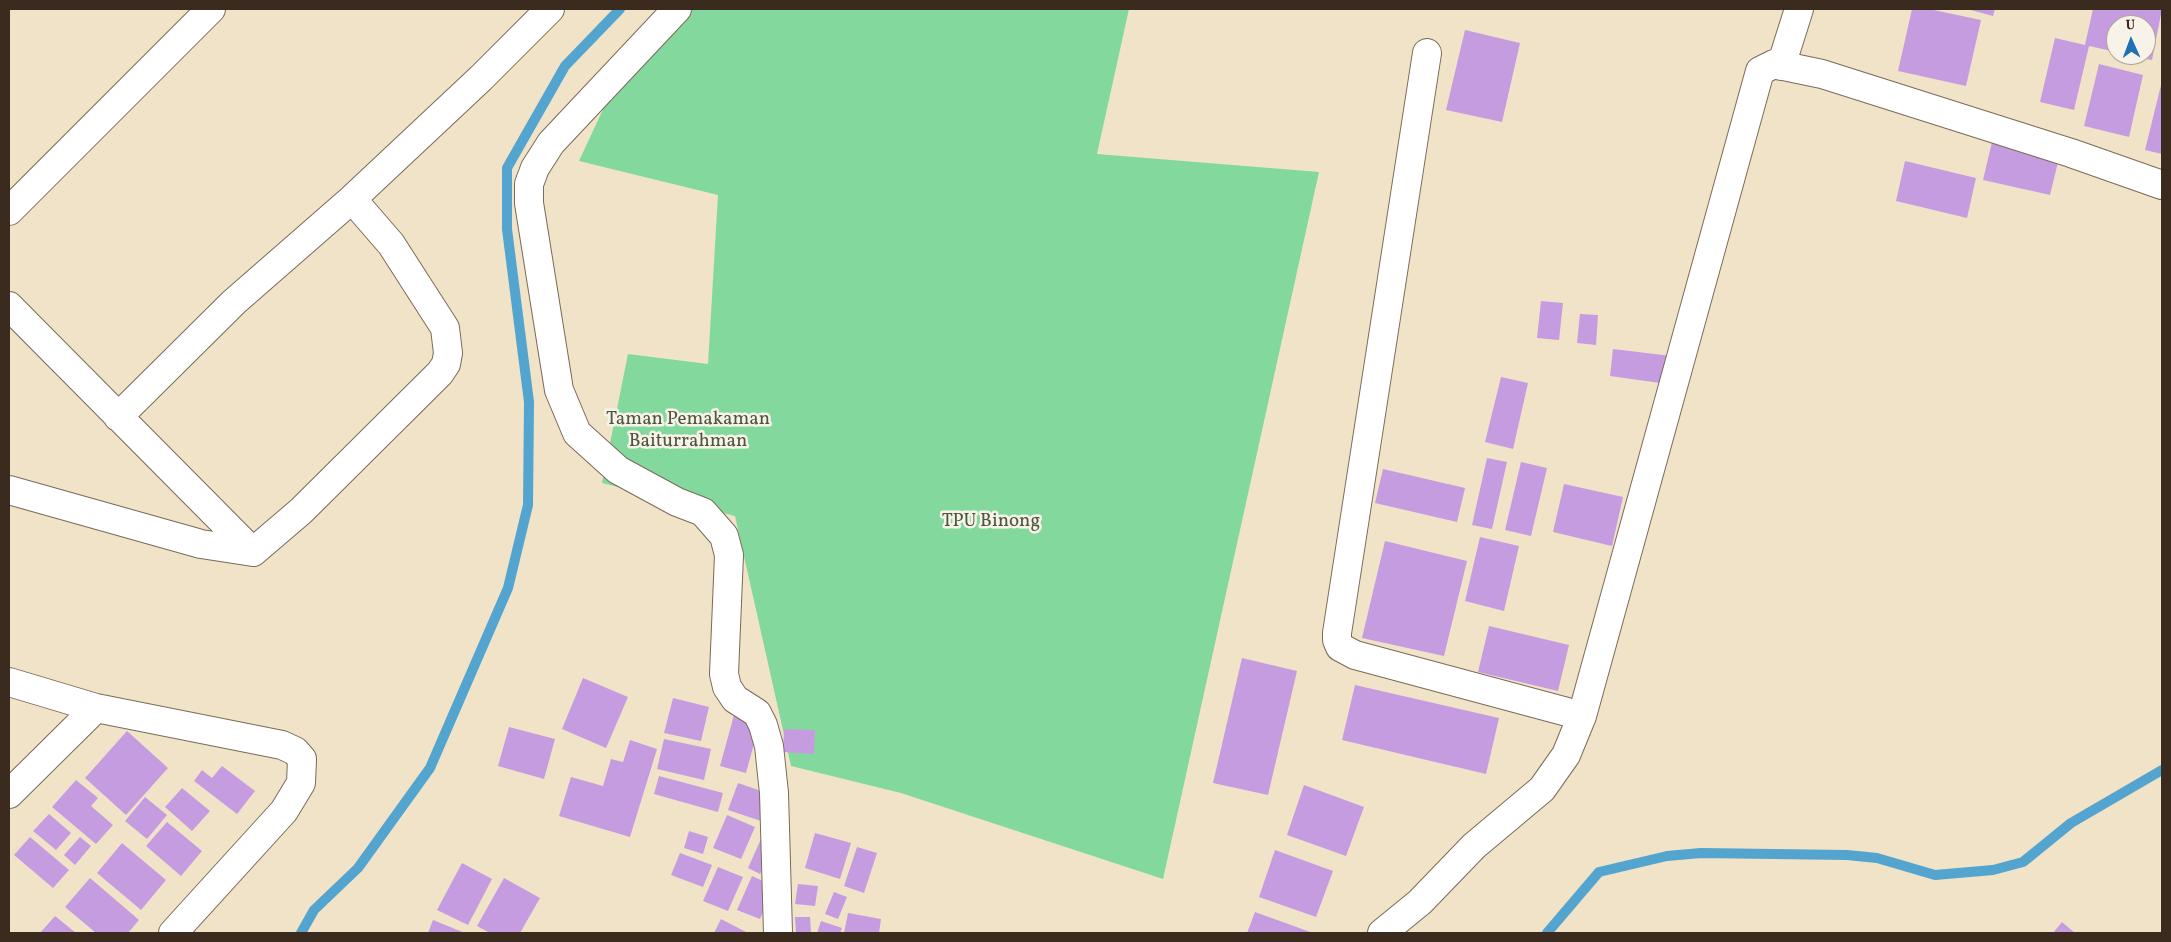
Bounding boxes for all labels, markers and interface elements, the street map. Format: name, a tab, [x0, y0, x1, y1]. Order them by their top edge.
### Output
north arrow	[2106, 15, 2156, 65]
text: U	[2125, 16, 2136, 35]
park label: Taman Pemakaman Baiturrahman	[606, 410, 770, 454]
park label: TPU Binong	[942, 512, 1040, 534]

